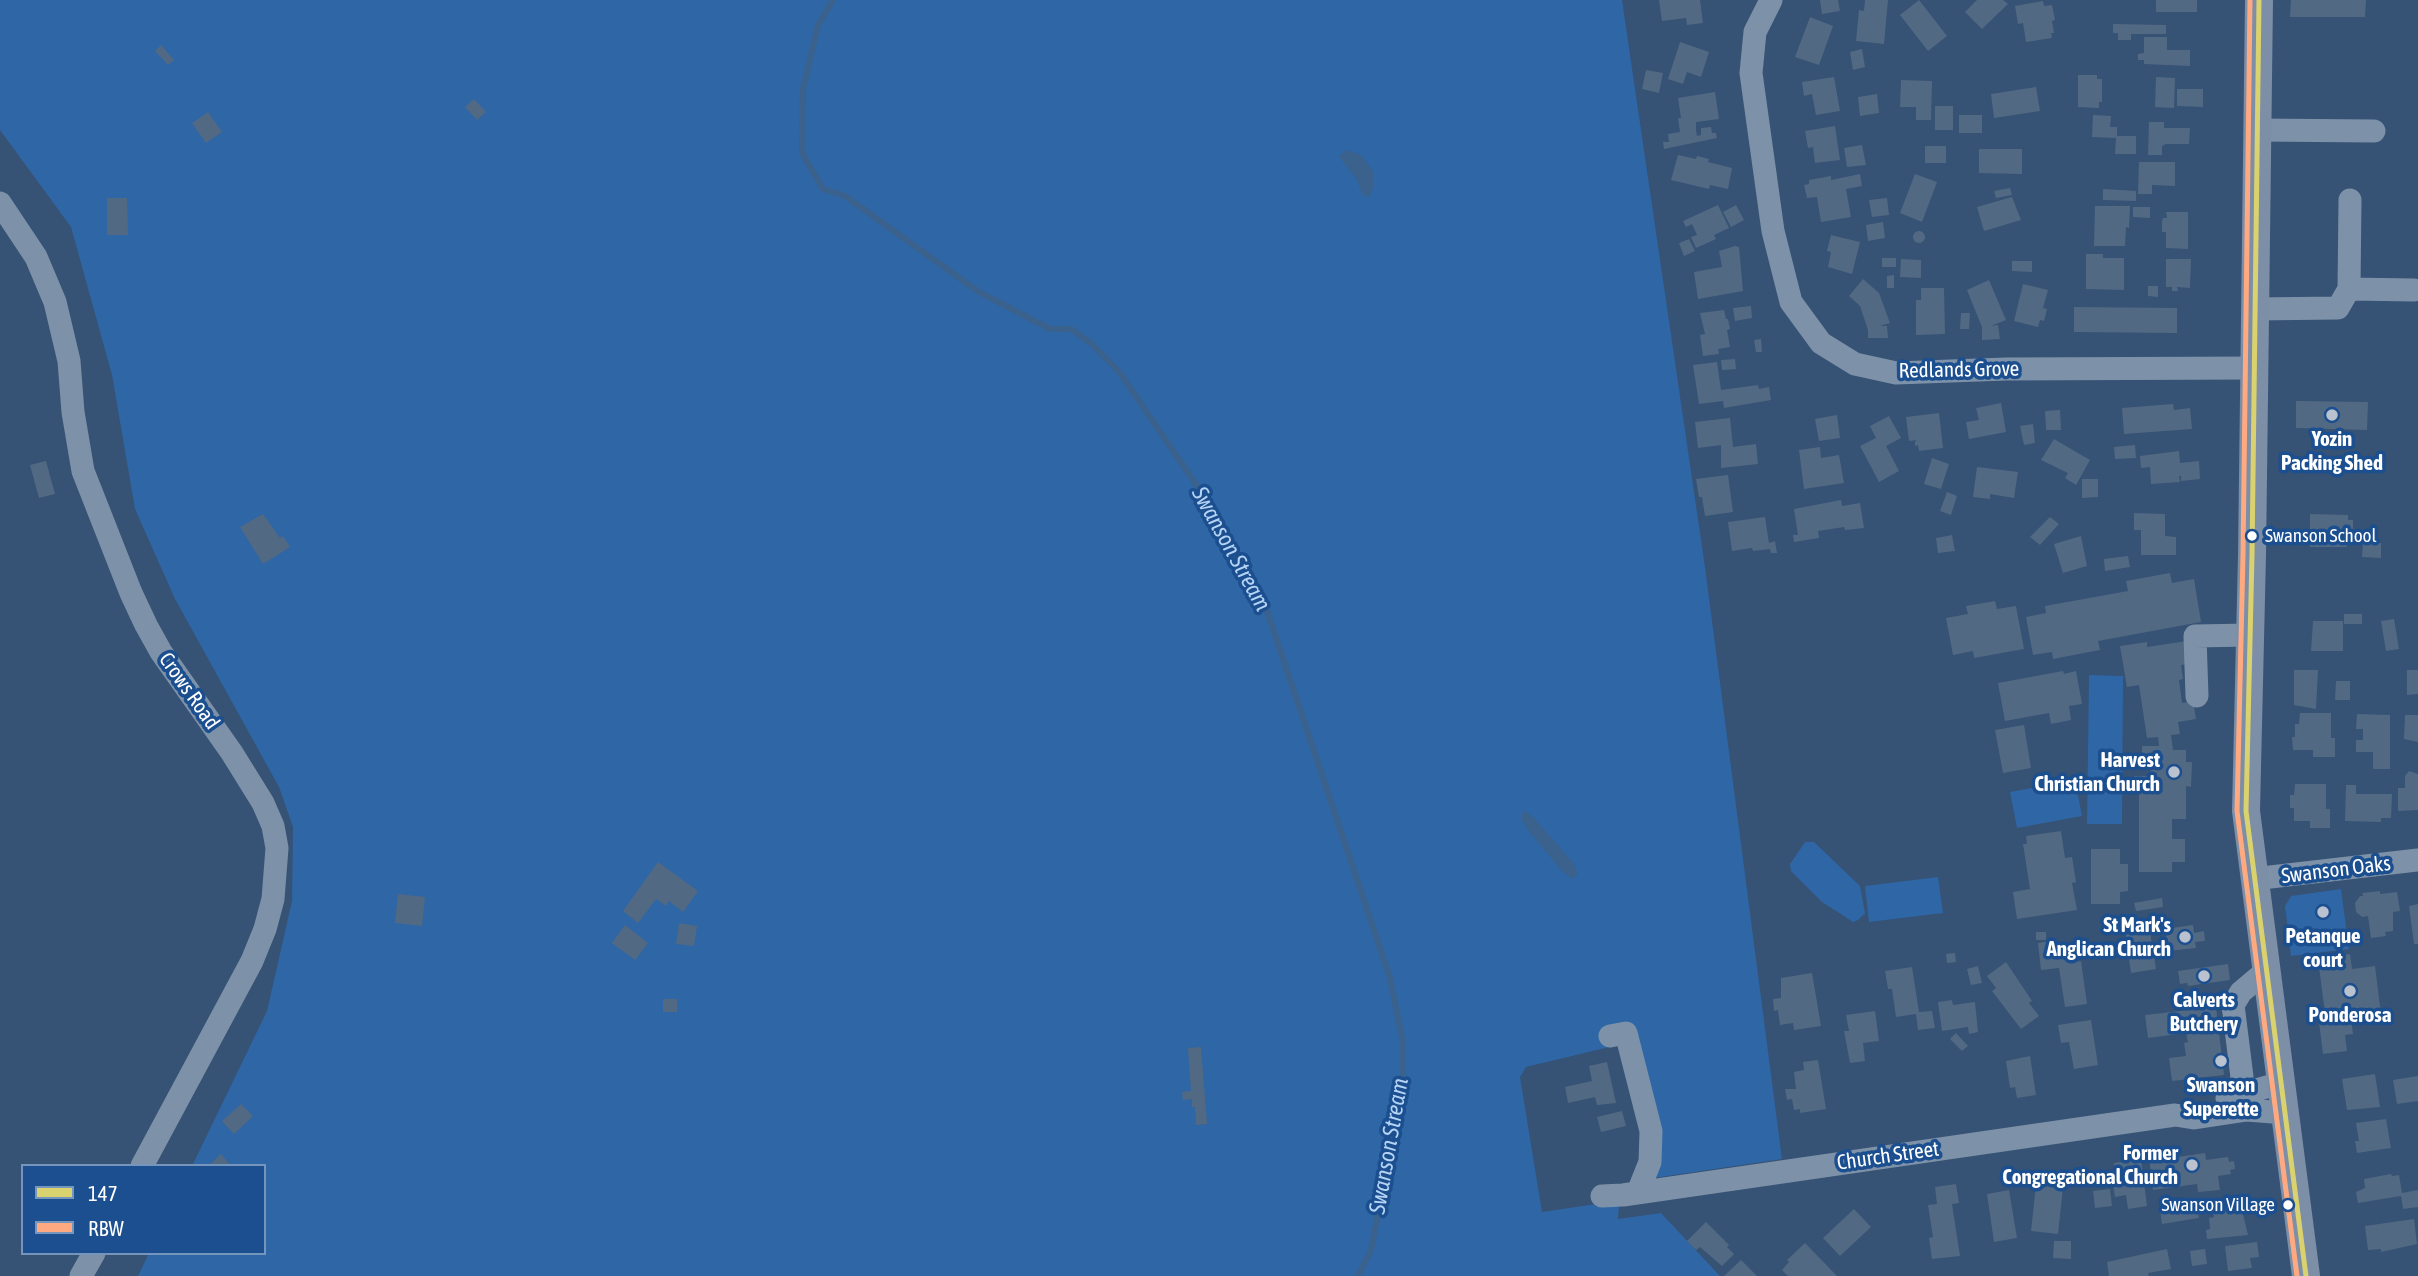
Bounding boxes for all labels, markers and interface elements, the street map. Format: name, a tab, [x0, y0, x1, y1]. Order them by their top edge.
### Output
street label: Redlands Grove	[1898, 356, 2020, 384]
marker: Yozin Packing Shed	[2324, 407, 2340, 423]
place label: Yozin Packing Shed	[2281, 426, 2383, 476]
water label: Swanson Stream	[1186, 482, 1276, 616]
place label: Swanson School	[2265, 525, 2377, 547]
marker: Swanson School	[2245, 529, 2259, 543]
street label: Crows Road	[153, 648, 225, 734]
place label: Harvest Christian Church	[2034, 747, 2160, 797]
marker: Harvest Christian Church	[2166, 764, 2182, 780]
street label: Swanson Oaks	[2280, 851, 2392, 889]
marker: Petanque court	[2315, 904, 2331, 920]
place label: St Mark's Anglican Church	[2047, 912, 2171, 962]
place label: Petanque court	[2285, 923, 2361, 973]
marker: St Mark's Anglican Church	[2177, 929, 2193, 945]
marker: Calverts Butchery	[2196, 968, 2212, 984]
marker: Ponderosa	[2342, 983, 2358, 999]
place label: Calverts Butchery	[2170, 987, 2238, 1037]
place label: Ponderosa	[2309, 1002, 2391, 1028]
marker: Swanson Superette	[2213, 1053, 2229, 1069]
place label: Swanson Superette	[2183, 1072, 2259, 1122]
water label: Swanson Stream	[1363, 1076, 1415, 1216]
street label: Church Street	[1835, 1136, 1941, 1176]
place label: Former Congregational Church	[2002, 1140, 2178, 1190]
marker: Former Congregational Church	[2184, 1157, 2200, 1173]
legend	[21, 1164, 266, 1255]
text: 147	[88, 1181, 118, 1205]
place label: Swanson Village	[2162, 1194, 2275, 1216]
marker: Swanson Village	[2281, 1198, 2295, 1212]
text: RBW	[88, 1216, 124, 1240]

